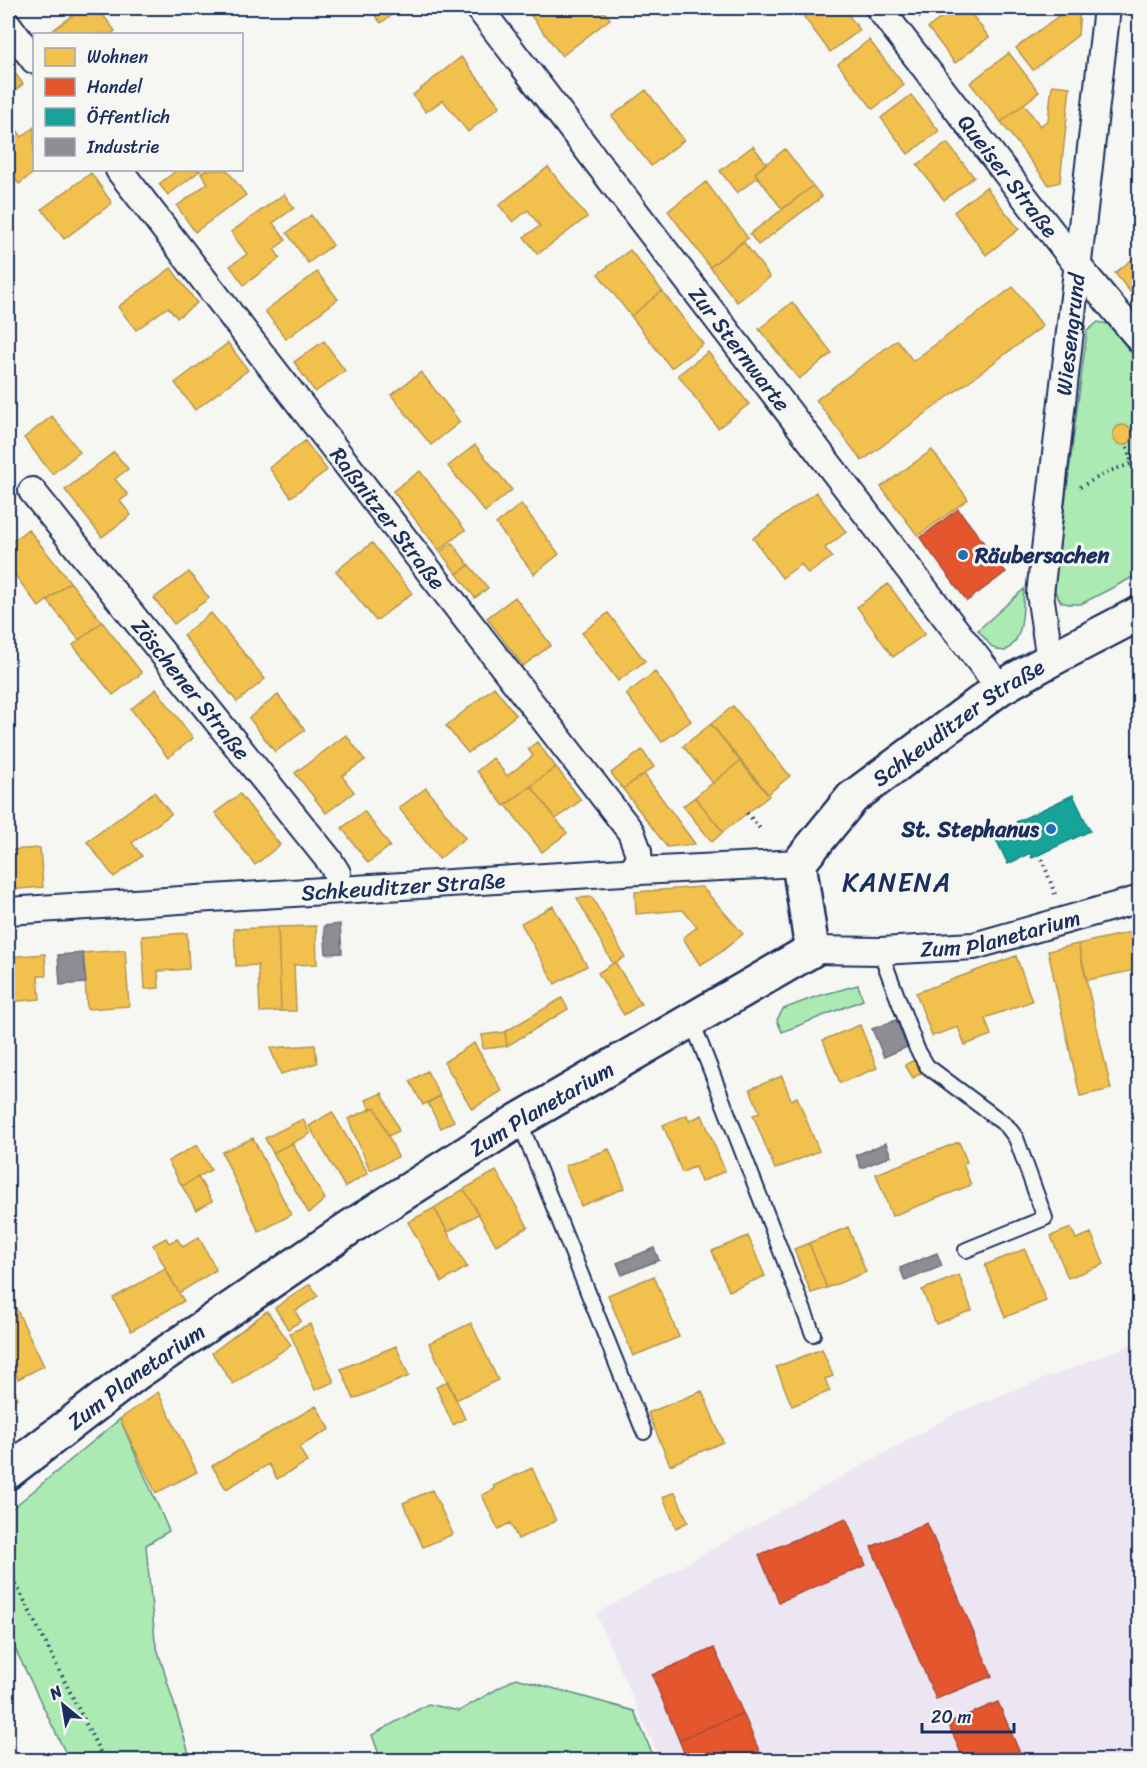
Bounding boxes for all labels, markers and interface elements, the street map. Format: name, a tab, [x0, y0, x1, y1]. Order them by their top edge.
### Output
legend	[33, 33, 243, 171]
text: Wohnen	[87, 41, 148, 73]
text: Handel	[87, 71, 143, 103]
text: Öffentlich	[87, 101, 170, 133]
street label: Queiser Straße	[947, 106, 1069, 247]
text: Industrie	[86, 131, 160, 163]
street label: Wiesengrund	[1044, 270, 1097, 398]
street label: Zur Sternwarte	[678, 277, 801, 420]
street label: Raßnitzer Straße	[319, 438, 456, 599]
place label: Räubersachen	[974, 536, 1109, 575]
marker: Räubersachen	[956, 548, 970, 562]
street label: Zöschener Straße	[121, 609, 261, 769]
street label: Schkeuditzer Straße	[863, 648, 1052, 797]
place label: St. Stephanus	[901, 810, 1040, 849]
marker: St. Stephanus	[1044, 822, 1058, 836]
district label: KANENA	[842, 859, 952, 905]
street label: Schkeuditzer Straße	[300, 860, 507, 912]
street label: Zum Planetarium	[919, 898, 1085, 969]
street label: Zum Planetarium	[461, 1050, 622, 1167]
street label: Zum Planetarium	[58, 1312, 214, 1440]
north arrow	[33, 1675, 93, 1735]
text: N	[43, 1677, 69, 1708]
scale bar	[922, 1696, 1014, 1734]
text: 20 m	[931, 1701, 971, 1733]

